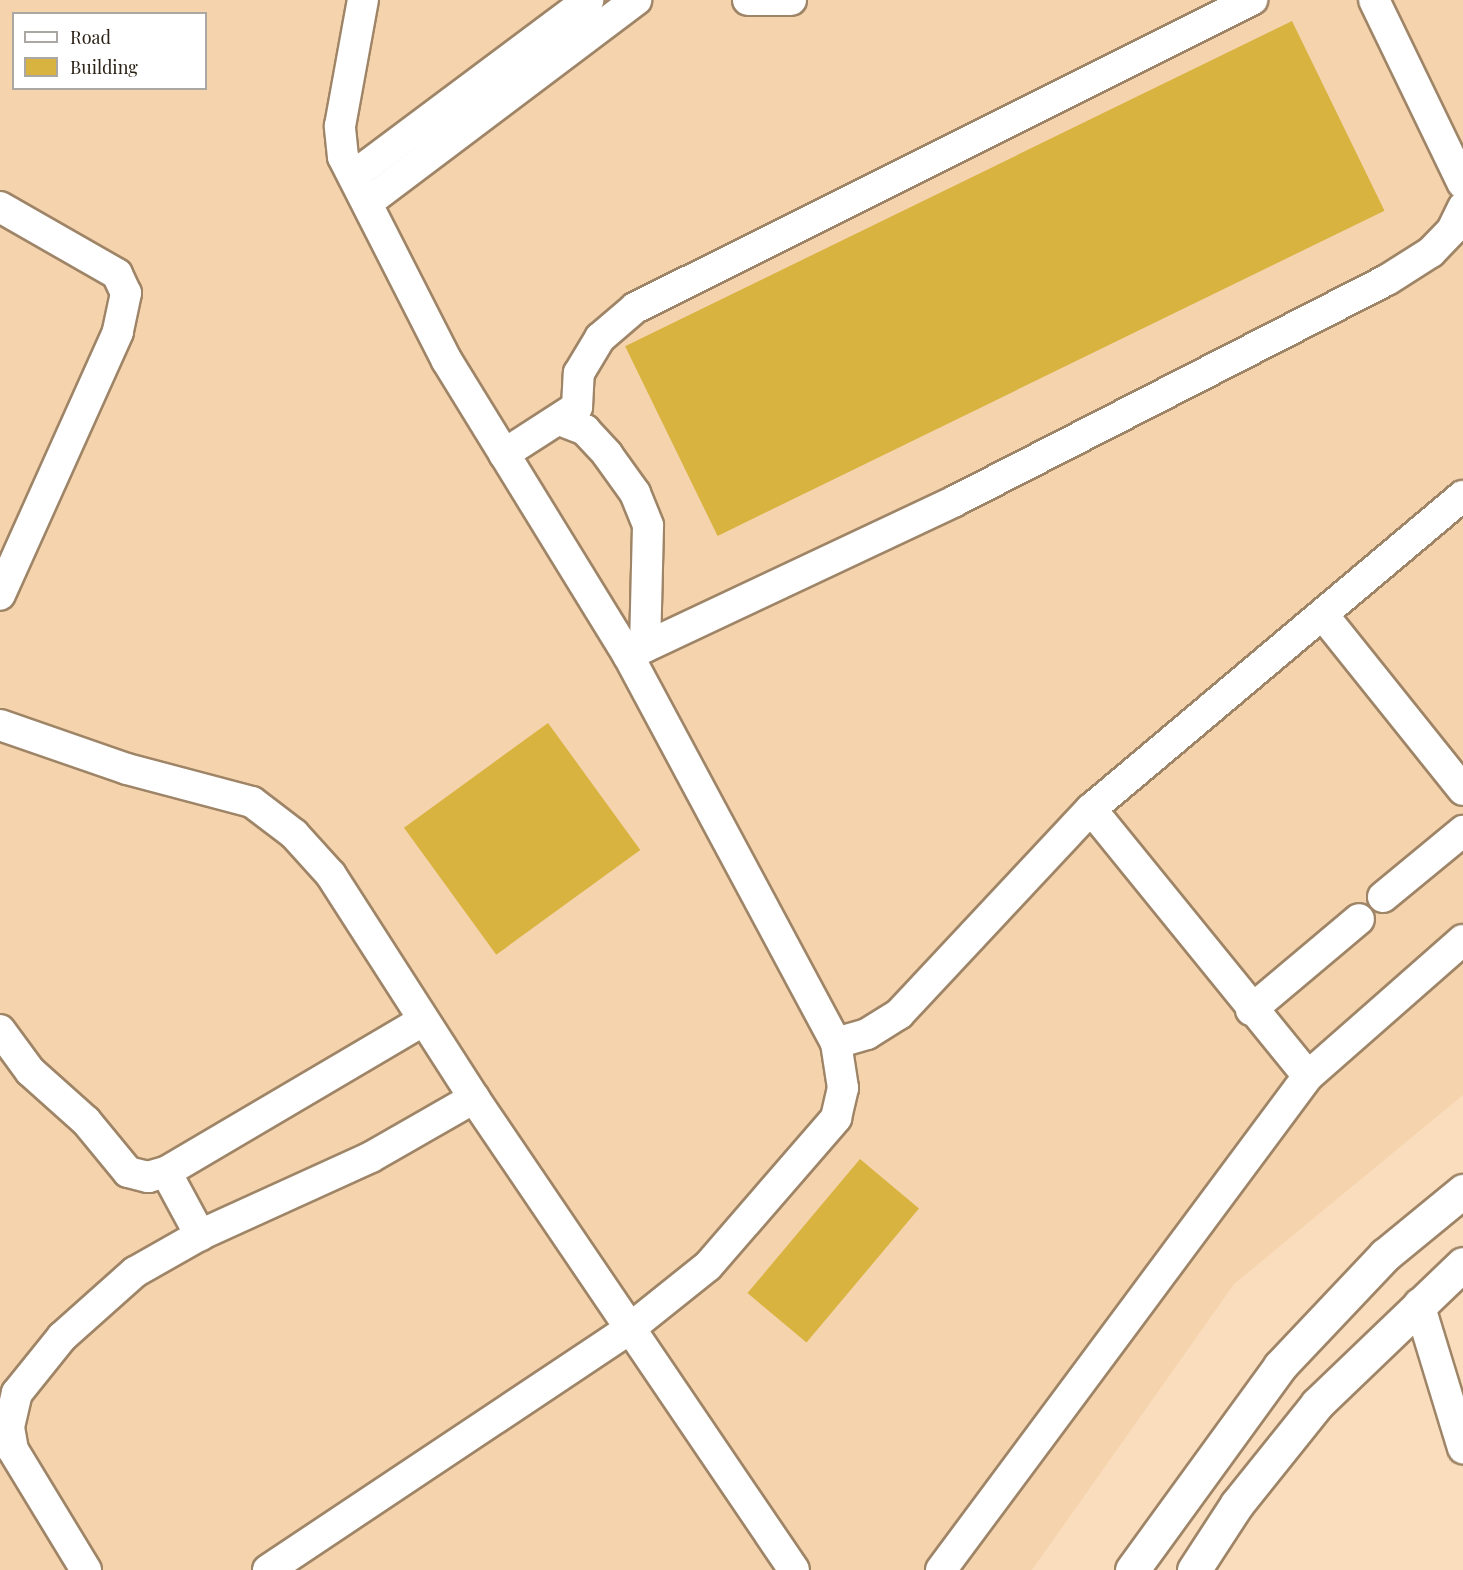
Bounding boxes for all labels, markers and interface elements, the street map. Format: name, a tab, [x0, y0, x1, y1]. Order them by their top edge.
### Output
legend	[12, 12, 207, 90]
text: Road	[70, 25, 111, 49]
text: Building	[70, 55, 138, 79]

